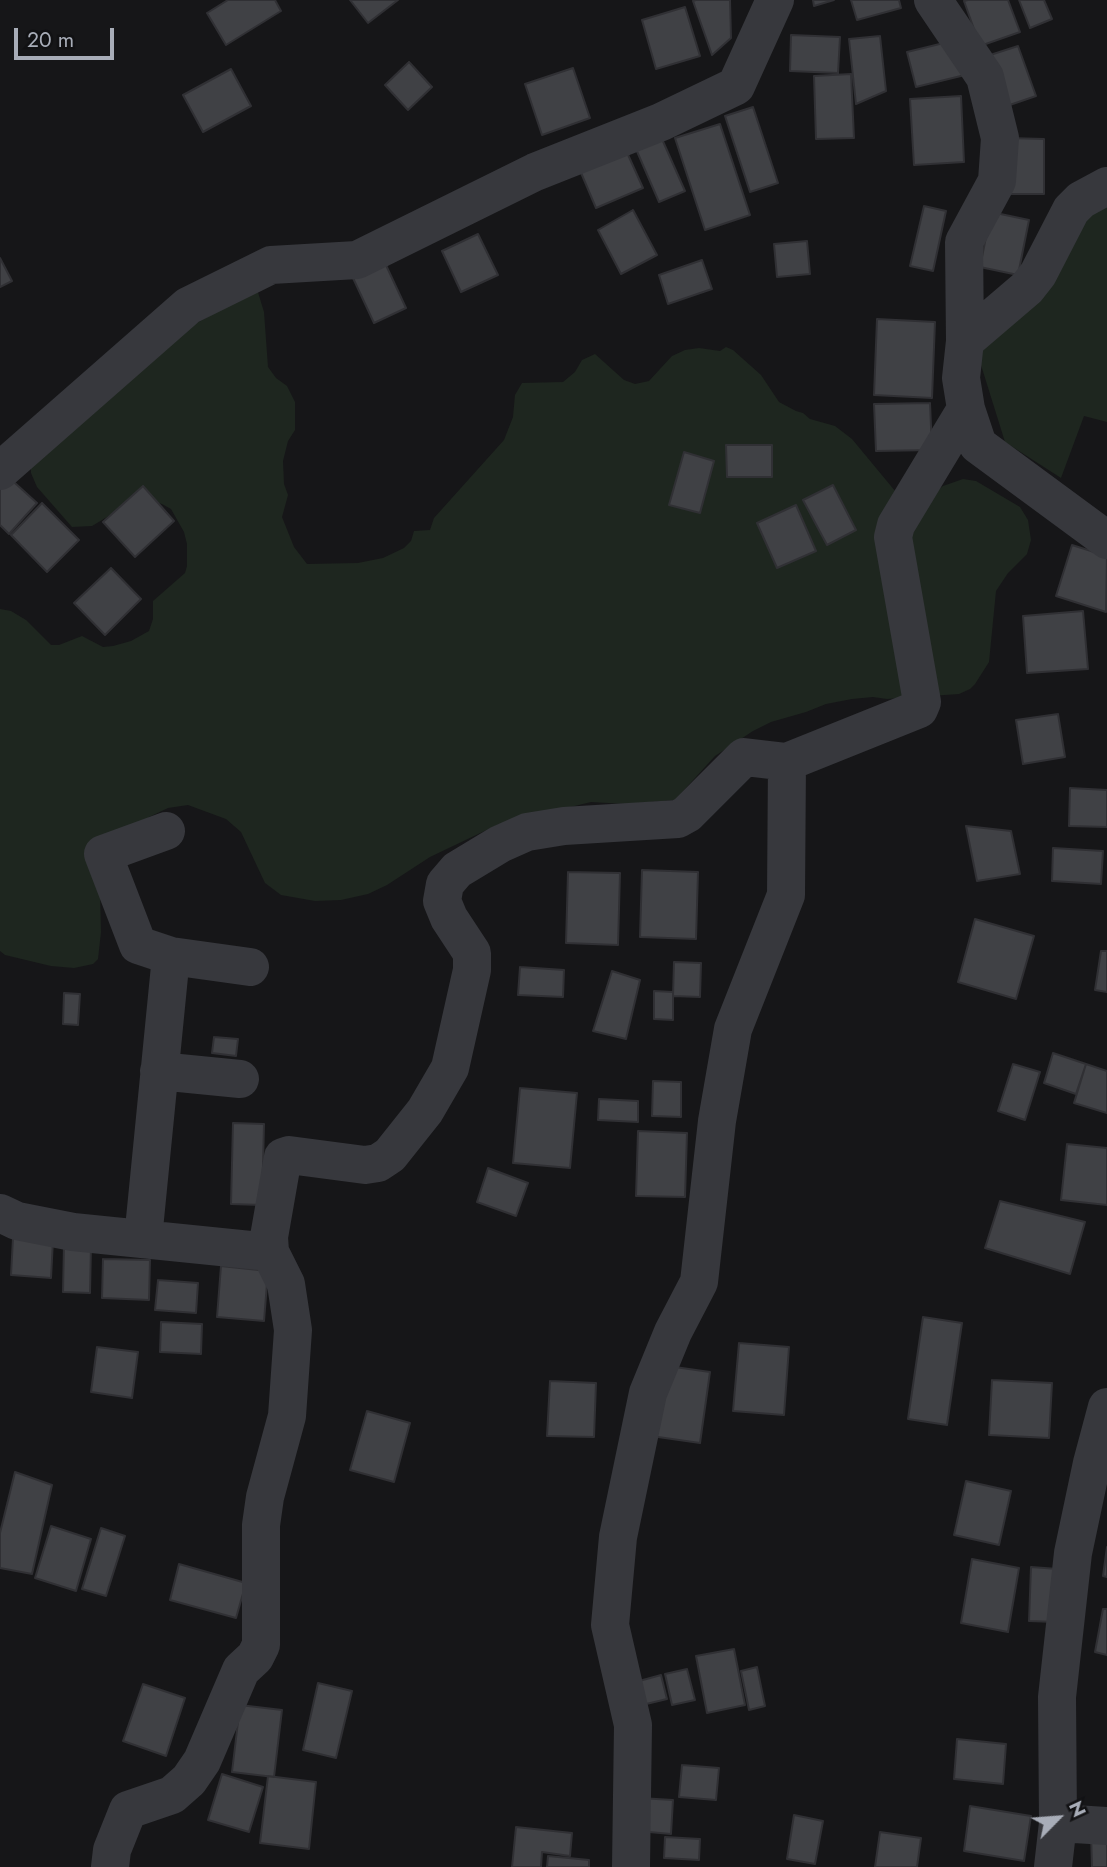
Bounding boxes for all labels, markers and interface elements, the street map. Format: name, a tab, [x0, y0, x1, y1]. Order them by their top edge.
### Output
scale bar	[18, 14, 117, 58]
text: 20 m	[27, 25, 74, 55]
north arrow	[1023, 1783, 1093, 1853]
text: N	[1062, 1796, 1093, 1821]

